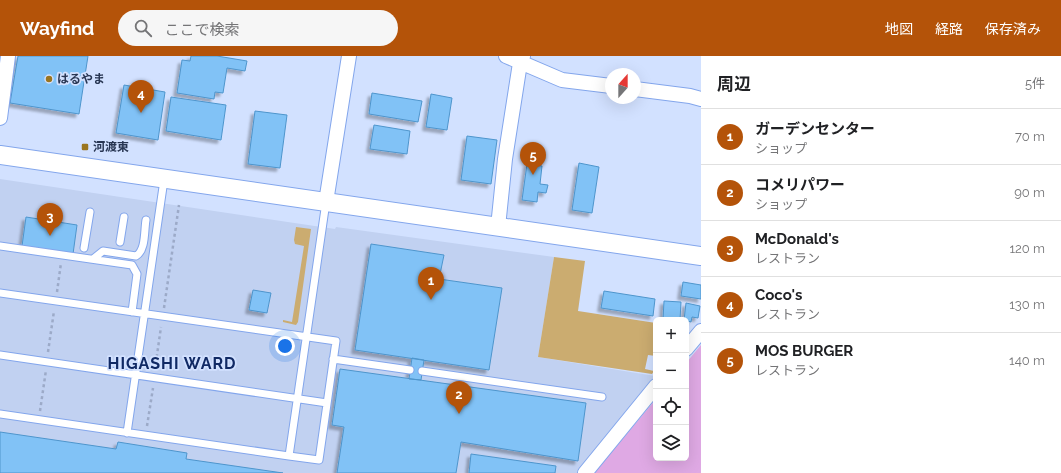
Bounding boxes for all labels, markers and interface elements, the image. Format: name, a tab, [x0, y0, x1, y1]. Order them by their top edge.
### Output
search box	[118, 10, 398, 46]
text: Wayfind	[20, 17, 94, 39]
icon: search	[132, 17, 154, 39]
text: ここで検索	[164, 21, 239, 39]
text: 地図	[885, 21, 913, 37]
text: 経路	[935, 21, 963, 37]
text: 保存済み	[985, 21, 1041, 37]
north arrow	[605, 68, 641, 104]
place label: はるやま	[57, 72, 105, 86]
marker: はるやま	[44, 74, 54, 84]
text: 周辺	[717, 74, 751, 94]
text: 5件	[1025, 76, 1045, 91]
pin: 4	[128, 80, 154, 113]
text: ガーデンセンター	[755, 120, 875, 138]
text: 1	[727, 129, 733, 144]
text: 70 m	[1015, 129, 1045, 144]
place label: 河渡東	[93, 140, 129, 154]
text: ショップ	[755, 141, 807, 156]
marker: 河渡東	[80, 142, 90, 152]
pin: 5	[520, 142, 546, 175]
text: コメリパワー	[755, 176, 845, 194]
text: 2	[726, 185, 734, 200]
text: 90 m	[1014, 185, 1045, 200]
text: ショップ	[755, 197, 807, 212]
pin: 3	[37, 203, 63, 236]
text: McDonald's	[755, 230, 839, 248]
text: 3	[726, 241, 734, 256]
text: 120 m	[1009, 241, 1045, 256]
text: レストラン	[755, 251, 820, 266]
pin: 1	[418, 267, 444, 300]
text: Coco's	[755, 286, 802, 304]
text: 4	[726, 297, 734, 312]
text: 130 m	[1009, 297, 1045, 312]
text: レストラン	[755, 307, 820, 322]
map controls	[653, 317, 689, 461]
button: +	[653, 317, 689, 353]
your location	[275, 336, 295, 356]
text: MOS BURGER	[755, 342, 853, 360]
button: −	[653, 353, 689, 389]
text: 5	[726, 353, 734, 368]
text: 140 m	[1009, 353, 1045, 368]
district label: HIGASHI WARD	[107, 354, 237, 373]
text: レストラン	[755, 363, 820, 378]
pin: 2	[446, 381, 472, 414]
button: locate	[653, 389, 689, 425]
button: layers	[653, 425, 689, 461]

